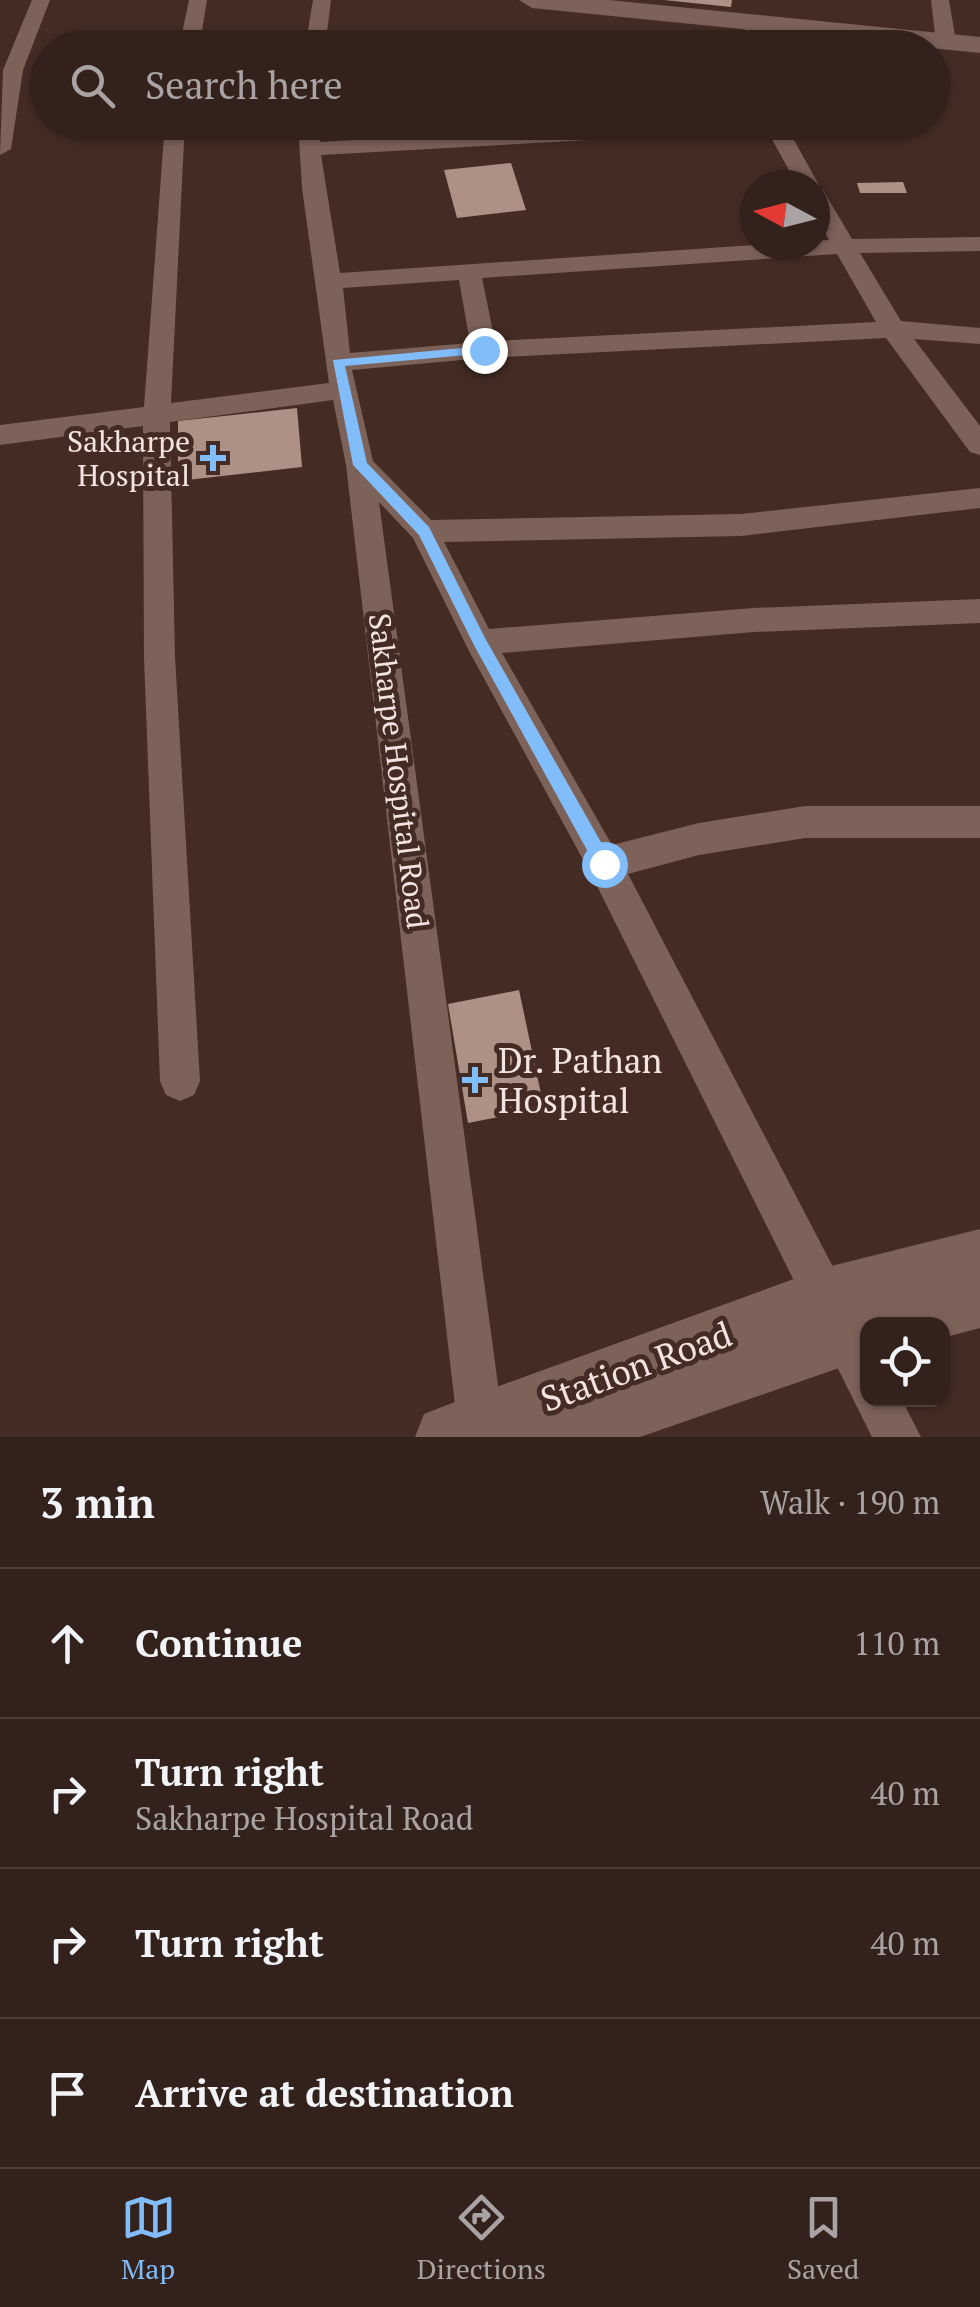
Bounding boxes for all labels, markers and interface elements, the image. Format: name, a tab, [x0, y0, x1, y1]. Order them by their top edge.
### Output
search box	[30, 30, 950, 140]
icon: search	[65, 58, 120, 113]
text: Search here	[145, 60, 343, 110]
north arrow	[740, 170, 830, 260]
route end	[462, 328, 508, 374]
place label: Sakharpe Hospital	[67, 421, 190, 495]
marker: Sakharpe Hospital	[200, 445, 226, 471]
street label: Sakharpe Hospital Road	[360, 611, 438, 931]
route start	[582, 842, 628, 888]
place label: Dr. Pathan Hospital	[498, 1037, 662, 1123]
marker: Dr. Pathan Hospital	[462, 1067, 488, 1093]
street label: Station Road	[534, 1310, 738, 1422]
map controls	[860, 1317, 950, 1407]
button: locate	[860, 1317, 950, 1407]
text: 3 min	[40, 1474, 155, 1530]
text: Walk · 190 m	[760, 1481, 940, 1523]
icon: ahead	[40, 1616, 95, 1671]
text: Continue	[135, 1618, 302, 1668]
text: 110 m	[853, 1622, 940, 1664]
text: Turn right	[135, 1747, 324, 1797]
icon: right	[40, 1766, 95, 1821]
text: 40 m	[870, 1772, 940, 1814]
text: Sakharpe Hospital Road	[135, 1797, 473, 1839]
icon: right	[40, 1916, 95, 1971]
text: Turn right	[135, 1918, 324, 1968]
text: 40 m	[870, 1922, 940, 1964]
icon: arrive	[40, 2066, 95, 2121]
text: Arrive at destination	[135, 2068, 514, 2118]
tab: Map	[121, 2190, 176, 2287]
tab: Directions	[417, 2190, 546, 2287]
tab: Saved	[787, 2190, 859, 2287]

